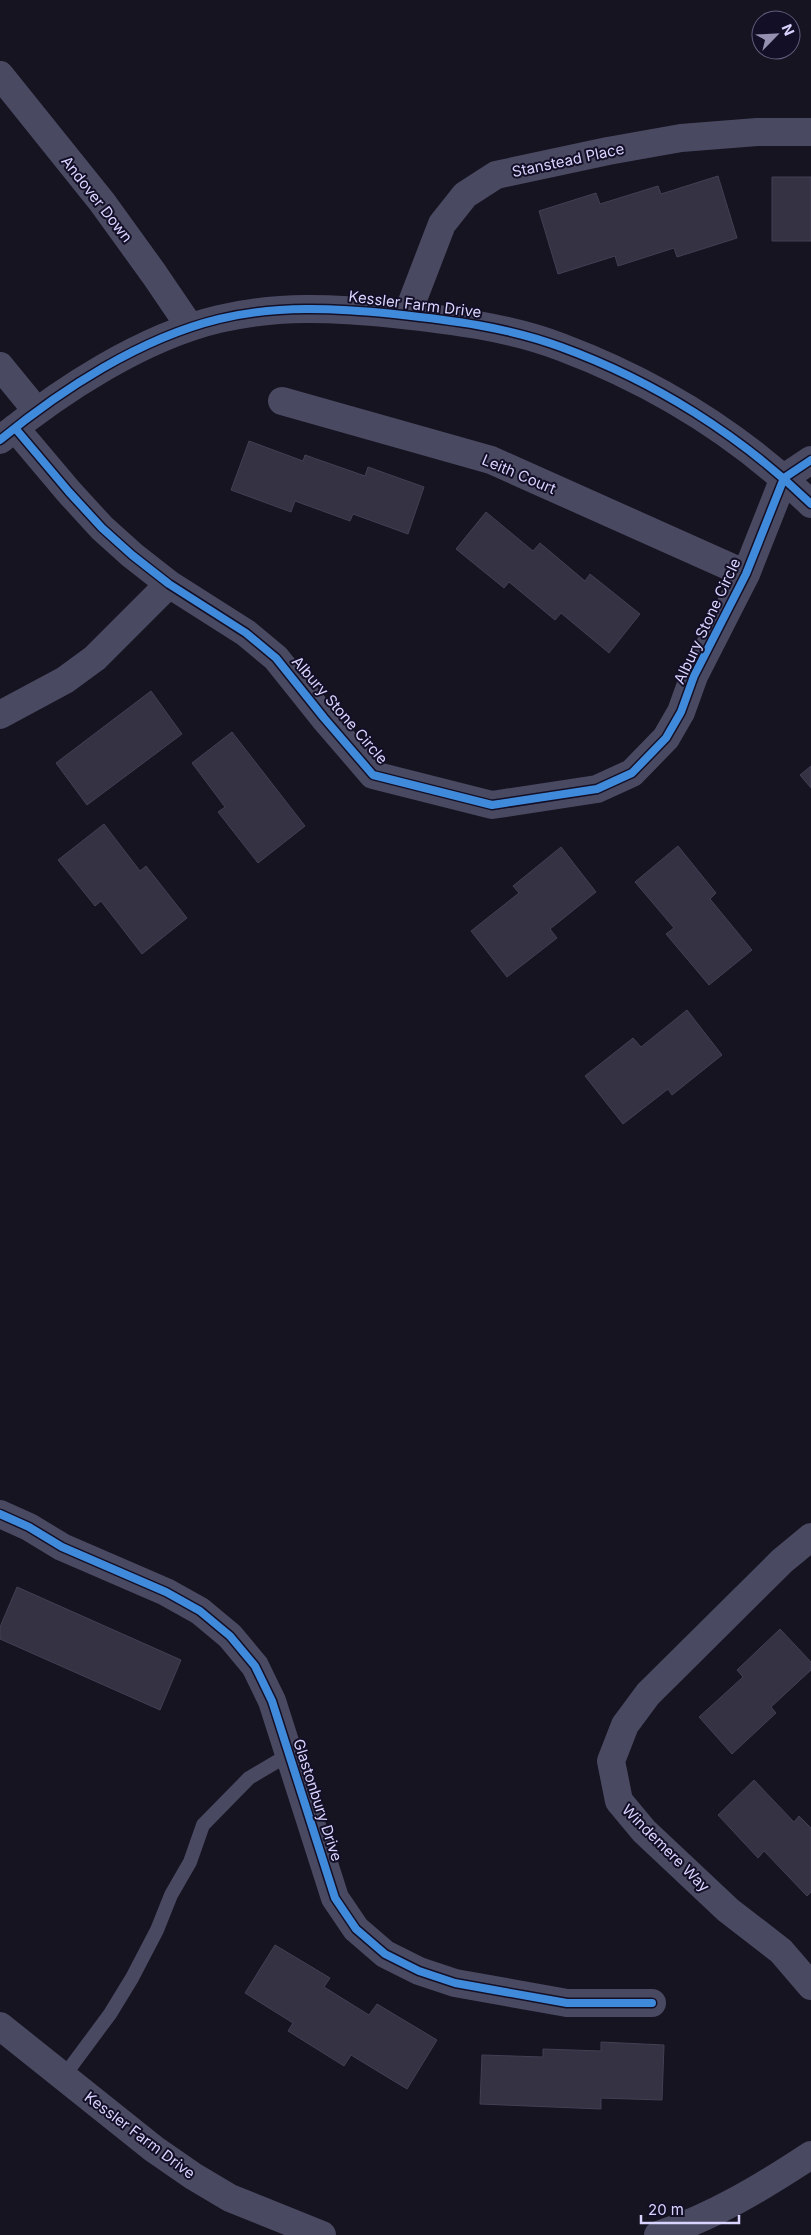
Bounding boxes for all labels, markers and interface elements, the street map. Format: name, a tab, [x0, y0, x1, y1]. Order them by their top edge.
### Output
north arrow	[751, 10, 801, 60]
text: N	[778, 21, 798, 38]
street label: Stanstead Place	[510, 139, 626, 181]
street label: Andover Down	[57, 152, 137, 246]
street label: Kessler Farm Drive	[347, 286, 483, 322]
street label: Leith Court	[479, 450, 559, 498]
street label: Albury Stone Circle	[670, 555, 744, 687]
street label: Albury Stone Circle	[288, 652, 392, 768]
street label: Glastonbury Drive	[289, 1736, 347, 1864]
street label: Windemere Way	[618, 1800, 714, 1896]
street label: Kessler Farm Drive	[81, 2087, 199, 2183]
scale bar	[641, 2192, 738, 2224]
text: 20 m	[648, 2200, 684, 2219]

